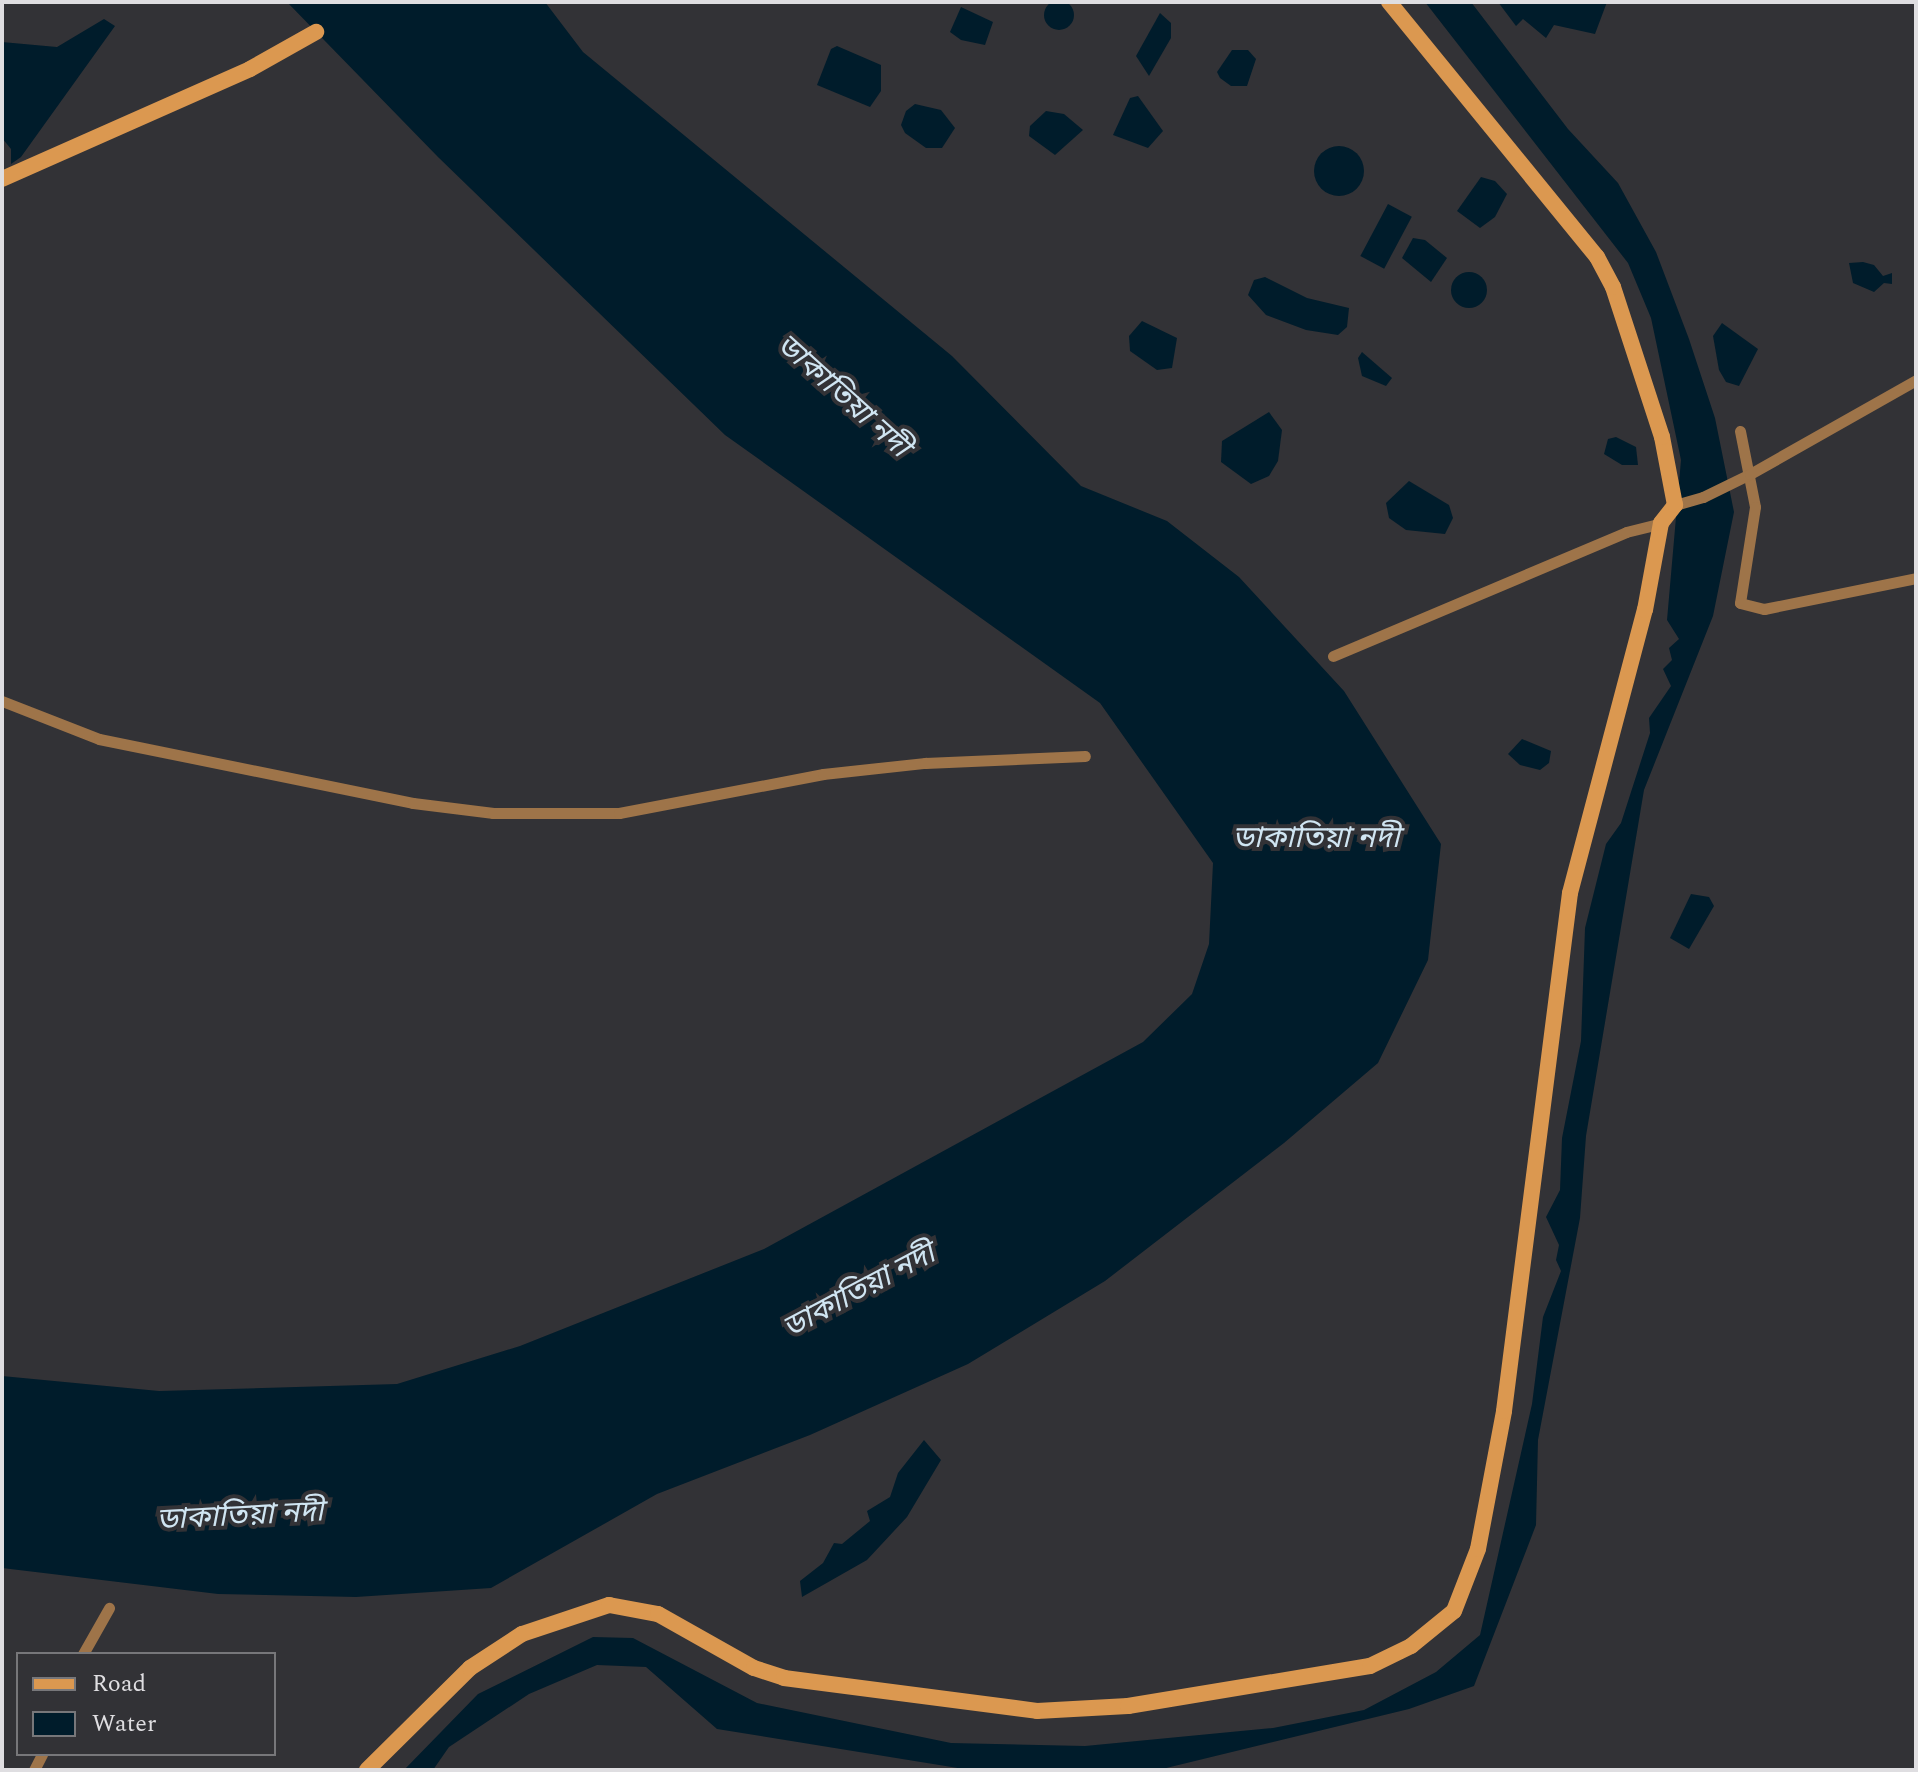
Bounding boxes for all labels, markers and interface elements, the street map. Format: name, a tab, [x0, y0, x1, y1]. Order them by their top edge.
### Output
water label: ডাকাতিয়া নদী	[769, 327, 917, 465]
water label: ডাকাতিয়া নদী	[1232, 820, 1400, 856]
water label: ডাকাতিয়া নদী	[777, 1236, 941, 1346]
water label: ডাকাতিয়া নদী	[156, 1494, 324, 1538]
legend	[16, 1652, 276, 1756]
text: Road	[92, 1666, 146, 1702]
text: Water	[92, 1706, 156, 1742]

